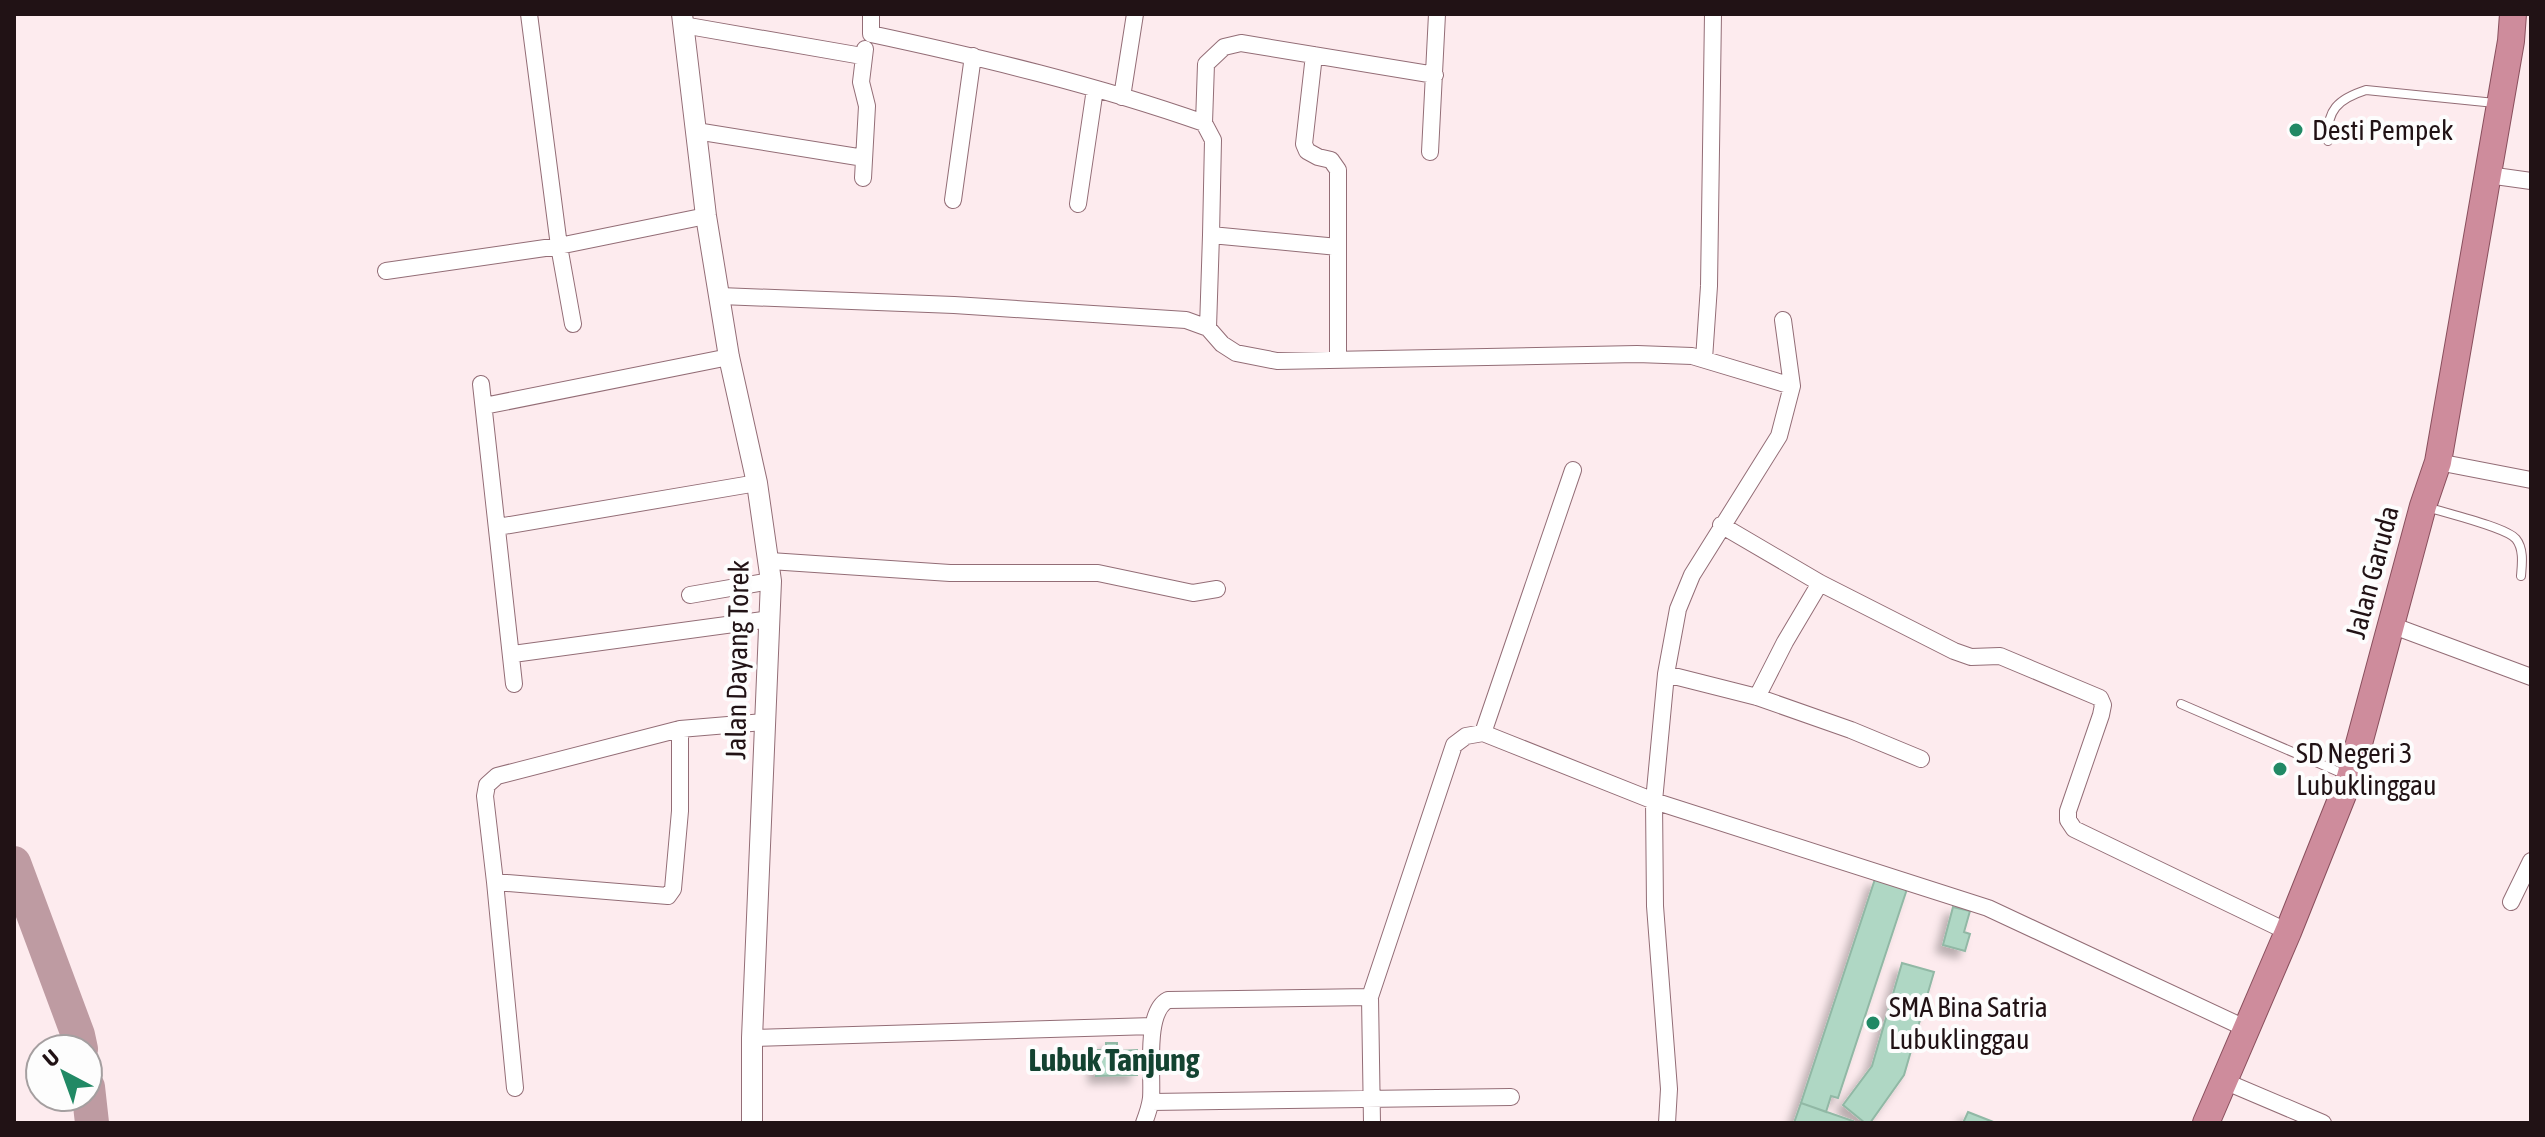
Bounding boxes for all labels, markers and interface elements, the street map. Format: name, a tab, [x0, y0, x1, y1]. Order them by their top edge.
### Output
place label: Desti Pempek	[2312, 114, 2453, 146]
marker: Desti Pempek	[2287, 121, 2305, 139]
street label: Jalan Garuda	[2339, 502, 2405, 642]
street label: Jalan Dayang Torek	[719, 560, 755, 760]
place label: SD Negeri 3 Lubuklinggau	[2296, 737, 2436, 801]
marker: SD Negeri 3 Lubuklinggau	[2271, 760, 2289, 778]
place label: SMA Bina Satria Lubuklinggau	[1889, 991, 2048, 1055]
marker: SMA Bina Satria Lubuklinggau	[1864, 1014, 1882, 1032]
north arrow	[24, 1033, 104, 1113]
district label: Lubuk Tanjung	[1028, 1041, 1200, 1078]
text: U	[37, 1044, 64, 1072]

